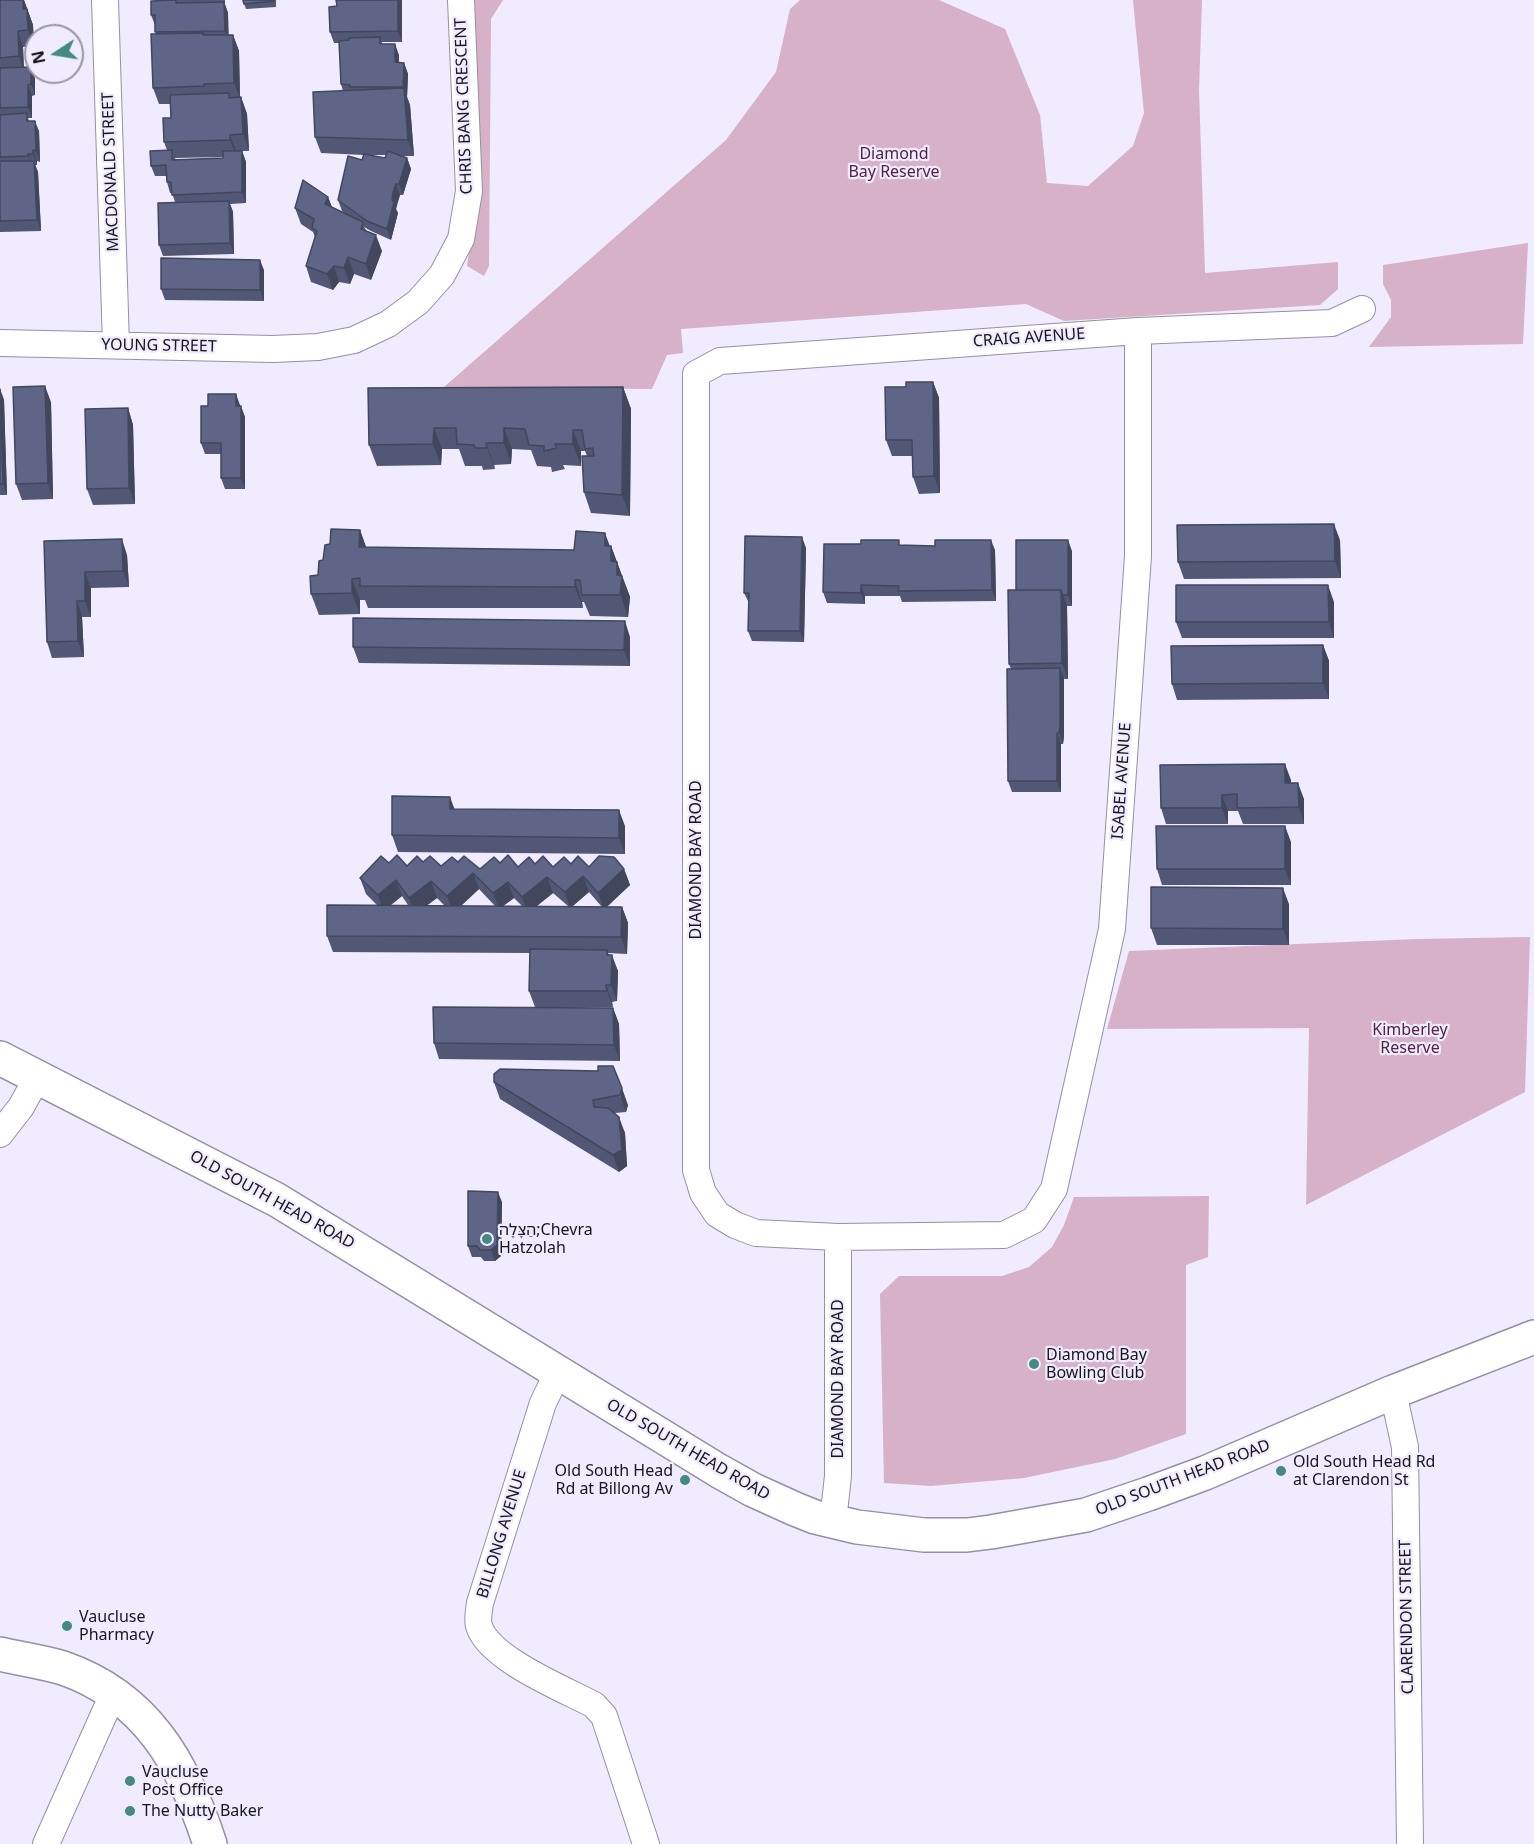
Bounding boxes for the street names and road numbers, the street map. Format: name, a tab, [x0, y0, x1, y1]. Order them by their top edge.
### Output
street label: CHRIS BANG CRESCENT	[451, 17, 477, 195]
street label: MACDONALD STREET	[99, 92, 123, 252]
street label: CRAIG AVENUE	[972, 325, 1086, 351]
street label: YOUNG STREET	[101, 335, 217, 357]
street label: ISABEL AVENUE	[1108, 722, 1136, 840]
street label: DIAMOND BAY ROAD	[686, 780, 706, 940]
street label: OLD SOUTH HEAD ROAD	[186, 1147, 358, 1253]
street label: DIAMOND BAY ROAD	[828, 1299, 848, 1459]
street label: OLD SOUTH HEAD ROAD	[603, 1395, 773, 1505]
street label: OLD SOUTH HEAD ROAD	[1093, 1436, 1273, 1520]
street label: BILLONG AVENUE	[473, 1467, 531, 1601]
street label: CLARENDON STREET	[1396, 1540, 1418, 1694]

